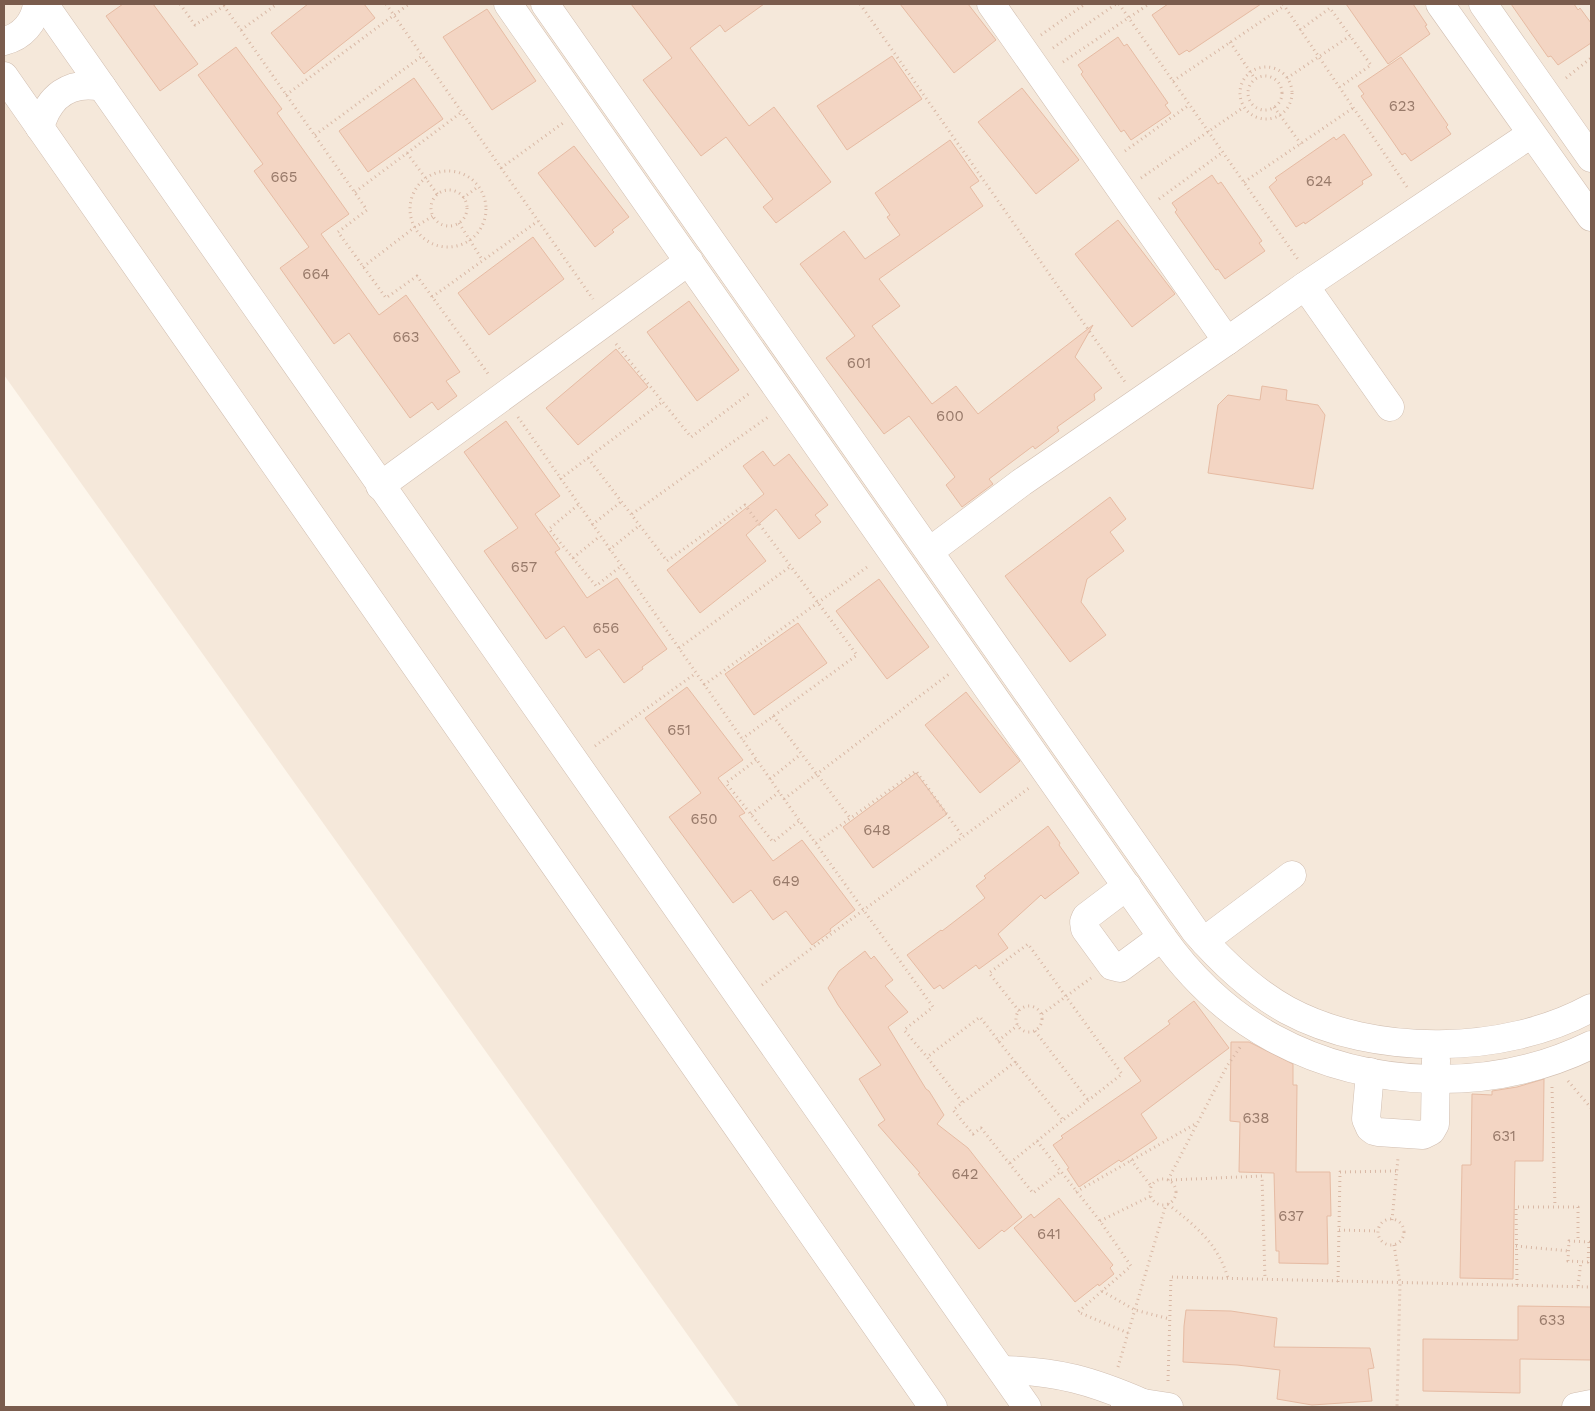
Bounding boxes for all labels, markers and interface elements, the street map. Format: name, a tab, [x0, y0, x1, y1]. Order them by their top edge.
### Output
house number: 623	[1389, 97, 1415, 115]
house number: 665	[271, 168, 297, 186]
house number: 624	[1306, 172, 1332, 190]
house number: 664	[302, 265, 330, 283]
house number: 663	[393, 328, 420, 346]
house number: 601	[847, 354, 871, 372]
house number: 600	[936, 407, 964, 425]
house number: 657	[511, 558, 537, 576]
house number: 656	[593, 619, 619, 637]
house number: 651	[667, 721, 691, 739]
house number: 650	[690, 810, 718, 828]
house number: 648	[863, 821, 891, 839]
house number: 649	[772, 872, 800, 890]
house number: 638	[1242, 1109, 1270, 1127]
house number: 631	[1492, 1127, 1516, 1145]
house number: 642	[951, 1165, 979, 1183]
house number: 637	[1278, 1207, 1304, 1225]
house number: 641	[1037, 1225, 1061, 1243]
house number: 633	[1539, 1311, 1565, 1329]

